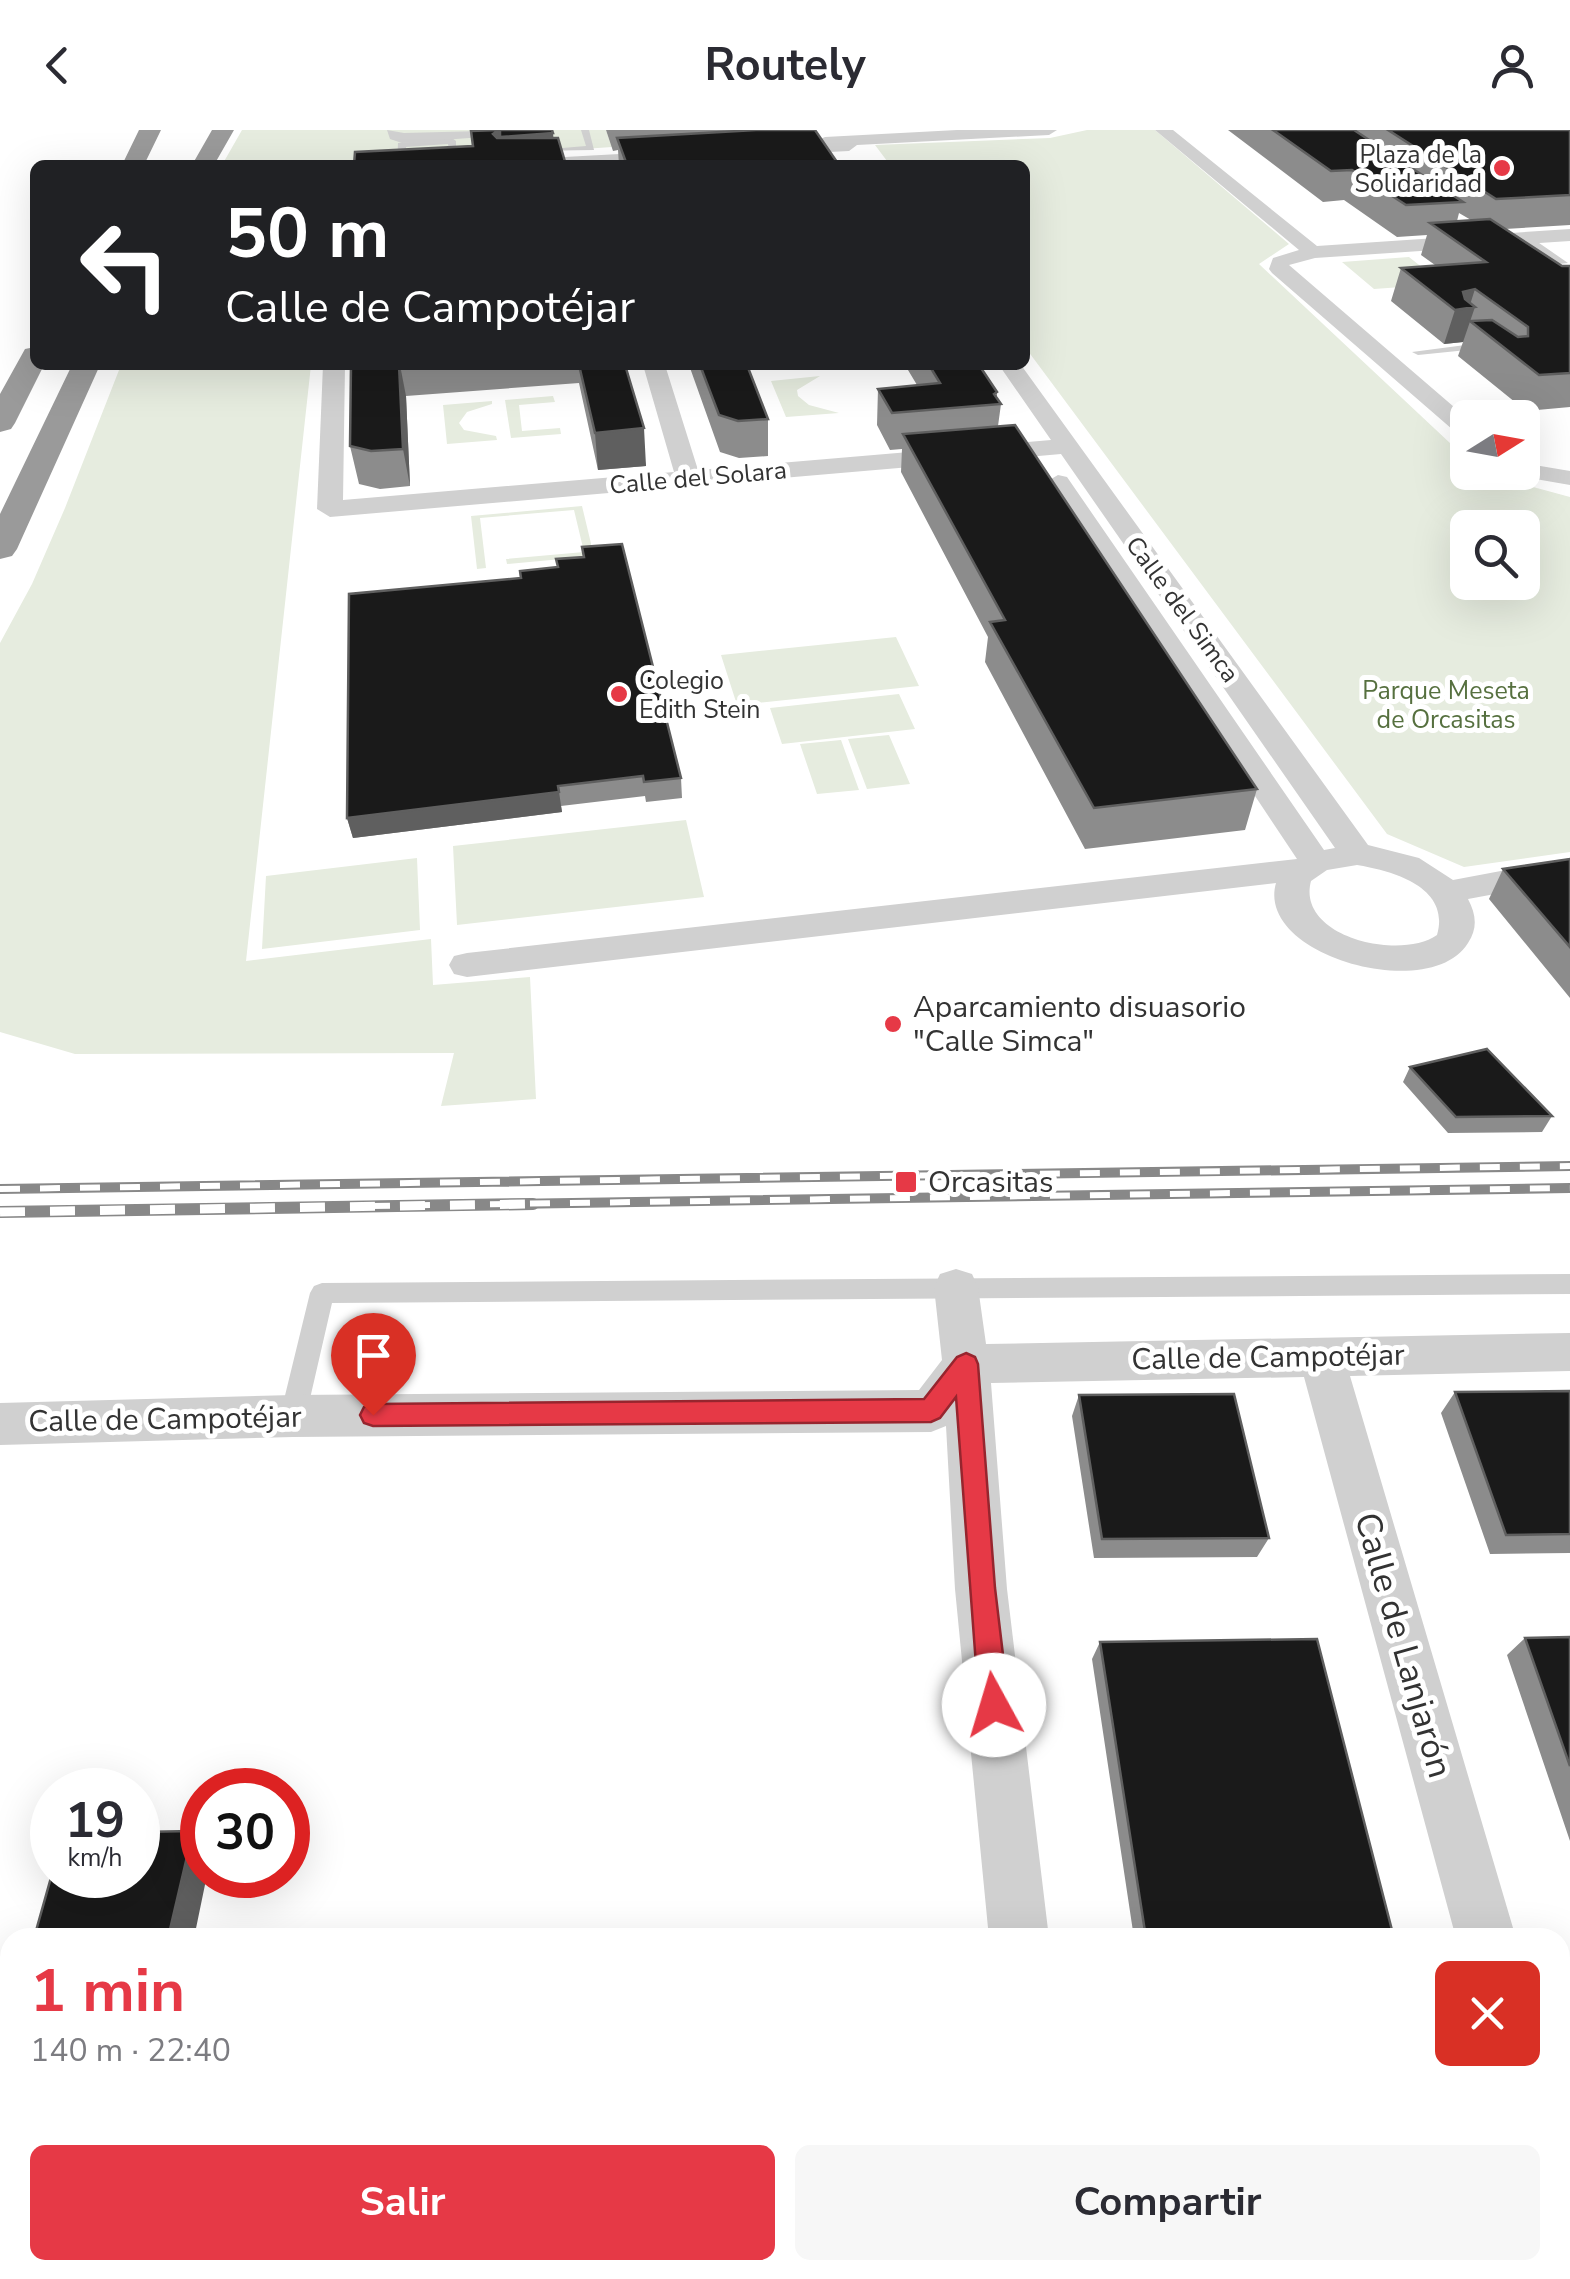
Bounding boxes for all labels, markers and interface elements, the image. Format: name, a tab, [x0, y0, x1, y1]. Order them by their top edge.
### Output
text: Routely	[704, 35, 866, 96]
icon: back	[30, 38, 85, 93]
icon: person	[1485, 38, 1540, 93]
place label: Plaza de la Solidaridad	[1355, 138, 1482, 201]
marker: Plaza de la Solidaridad	[1491, 157, 1513, 179]
text: 50 m	[225, 186, 389, 282]
icon: left	[60, 200, 190, 330]
text: Calle de Campotéjar	[225, 277, 635, 338]
north arrow	[1450, 400, 1540, 490]
map controls	[1450, 400, 1540, 600]
street label: Calle del Solara	[608, 453, 788, 503]
button: search	[1450, 510, 1540, 600]
street label: Calle del Simca	[1118, 530, 1247, 690]
place label: Colegio Edith Stein	[639, 664, 760, 727]
park label: Parque Meseta de Orcasitas	[1362, 674, 1530, 737]
marker: Colegio Edith Stein	[608, 683, 630, 705]
place label: Aparcamiento disuasorio "Calle Simca"	[913, 987, 1246, 1062]
marker: Aparcamiento disuasorio "Calle Simca"	[882, 1013, 904, 1035]
place label: Orcasitas	[928, 1162, 1053, 1203]
marker: Orcasitas	[893, 1169, 919, 1195]
pin	[331, 1313, 416, 1416]
icon: arrive	[346, 1328, 401, 1383]
street label: Calle de Campotéjar	[1131, 1335, 1405, 1380]
street label: Calle de Campotéjar	[28, 1397, 302, 1442]
street label: Calle de Lanjarón	[1343, 1507, 1464, 1783]
position arrow	[942, 1653, 1046, 1757]
speed limit sign: 30	[180, 1768, 310, 1898]
text: 19	[65, 1786, 125, 1855]
text: km/h	[67, 1841, 123, 1875]
text: 1 min	[30, 1950, 185, 2032]
button: close	[1435, 1961, 1540, 2066]
text: 140 m · 22:40	[30, 2029, 231, 2072]
button: Salir	[30, 2145, 775, 2260]
button: Compartir	[795, 2145, 1540, 2260]

